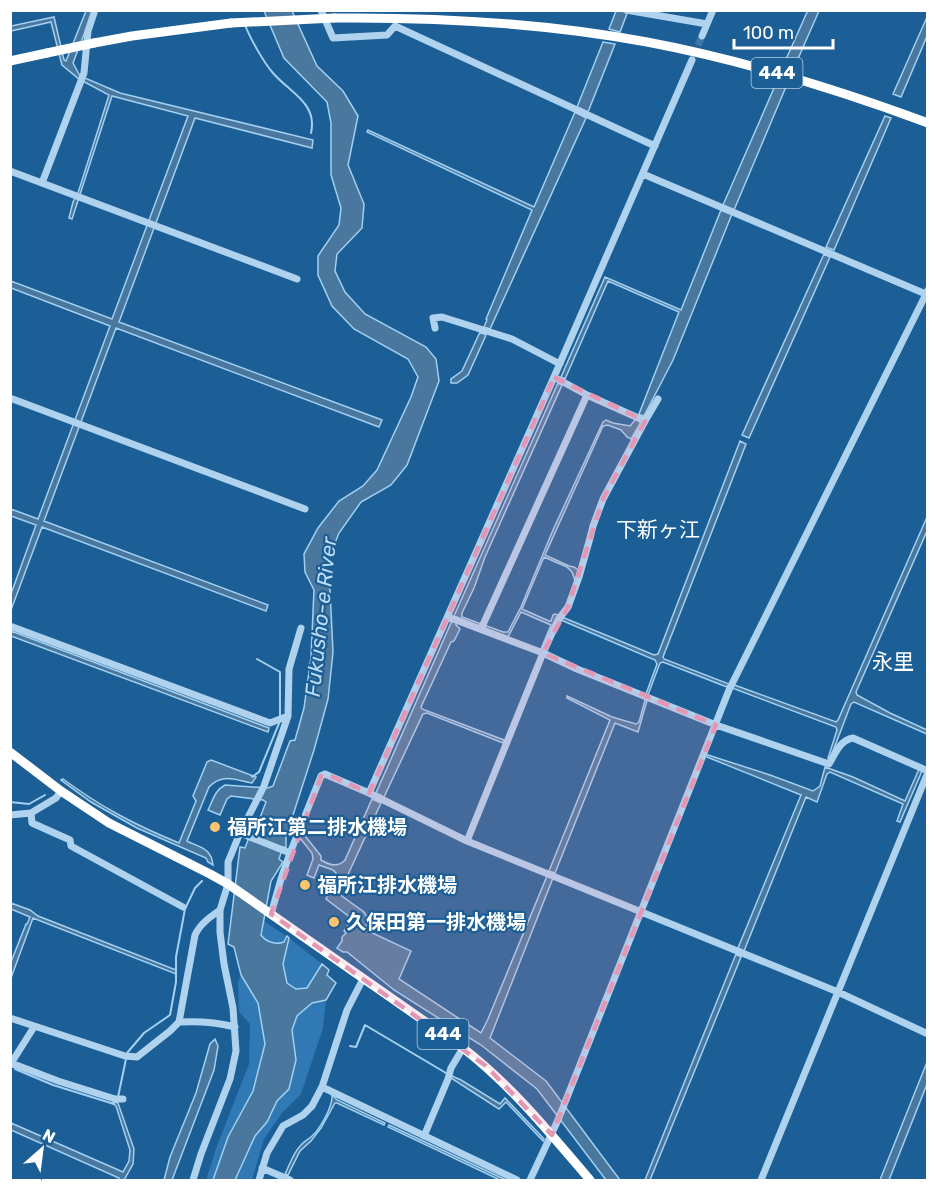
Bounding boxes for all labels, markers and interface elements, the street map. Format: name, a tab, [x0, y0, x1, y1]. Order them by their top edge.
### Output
scale bar	[734, 12, 833, 50]
text: 100 m	[743, 22, 794, 44]
road number: 444	[752, 58, 802, 88]
district label: 下新ヶ江	[616, 517, 700, 542]
water label: Fukusho-e River	[300, 535, 341, 698]
district label: 永里	[872, 649, 914, 674]
place label: 福所江第二排水機場	[227, 815, 407, 839]
marker: 福所江第二排水機場	[208, 820, 222, 834]
place label: 福所江排水機場	[317, 873, 457, 897]
marker: 福所江排水機場	[298, 878, 312, 892]
place label: 久保田第一排水機場	[346, 910, 526, 934]
marker: 久保田第一排水機場	[327, 915, 341, 929]
road number: 444	[418, 1019, 468, 1049]
north arrow	[12, 1119, 72, 1179]
text: N	[39, 1125, 58, 1147]

